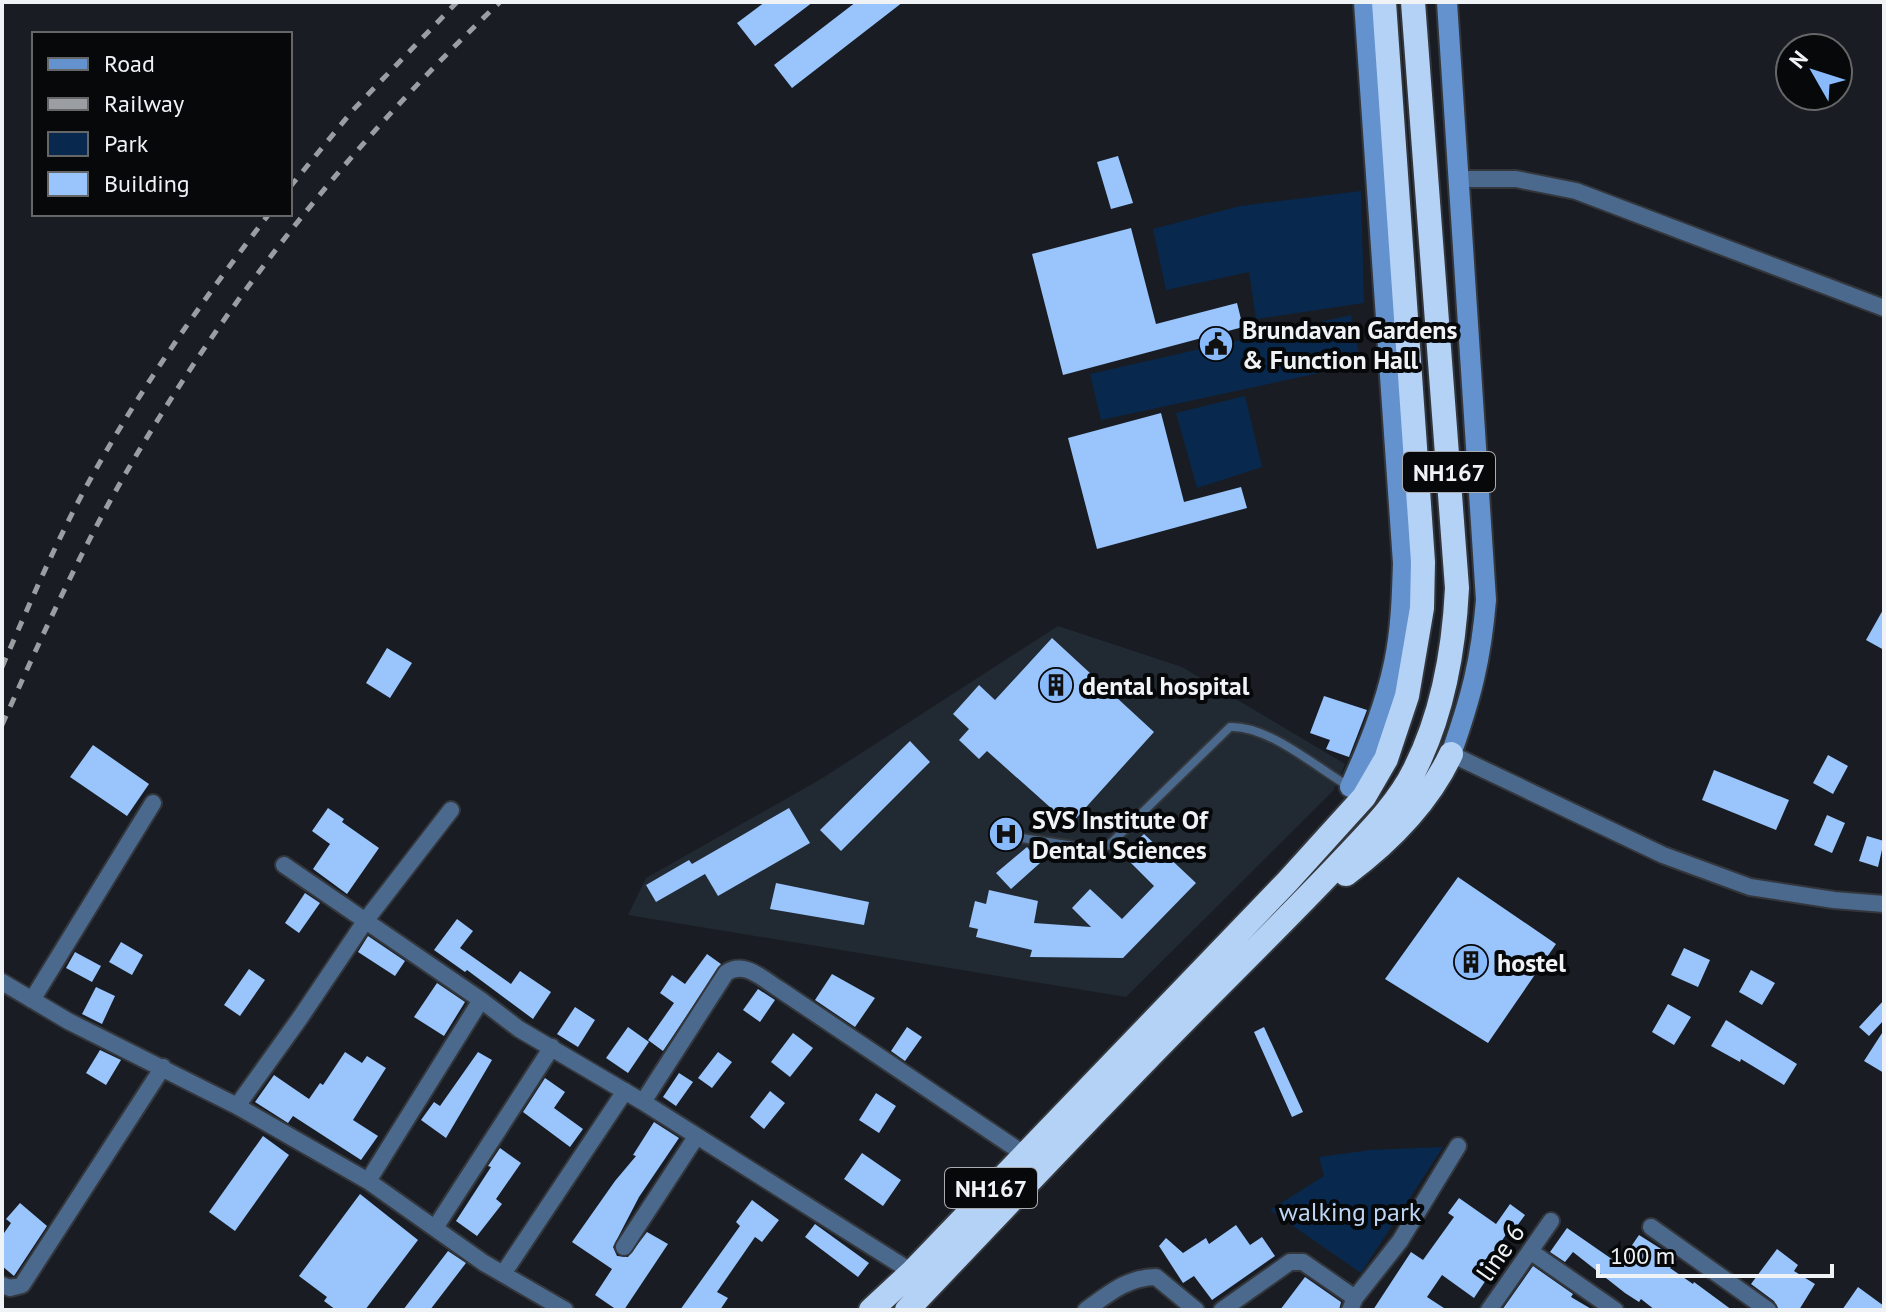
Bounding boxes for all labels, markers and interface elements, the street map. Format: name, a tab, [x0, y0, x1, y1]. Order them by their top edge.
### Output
legend	[32, 32, 292, 216]
north arrow	[1774, 32, 1854, 112]
text: N	[1783, 45, 1814, 74]
text: Road	[104, 48, 155, 79]
text: Railway	[104, 88, 184, 119]
text: Park	[104, 128, 149, 159]
text: Building	[104, 168, 190, 199]
place label: Brundavan Gardens & Function Hall	[1242, 313, 1458, 376]
public building icon: Brundavan Gardens & Function Hall	[1197, 325, 1235, 363]
road number: NH167	[1403, 452, 1495, 492]
building icon: dental hospital	[1037, 666, 1075, 704]
place label: dental hospital	[1082, 669, 1250, 702]
place label: SVS Institute Of Dental Sciences	[1032, 803, 1209, 866]
hospital icon: SVS Institute Of Dental Sciences	[987, 815, 1025, 853]
building icon: hostel	[1452, 943, 1490, 981]
place label: hostel	[1497, 946, 1566, 979]
road number: NH167	[945, 1168, 1037, 1208]
park label: walking park	[1279, 1195, 1422, 1228]
street label: line 6	[1468, 1217, 1532, 1287]
scale bar	[1598, 1228, 1832, 1278]
text: 100 m	[1610, 1240, 1675, 1271]

